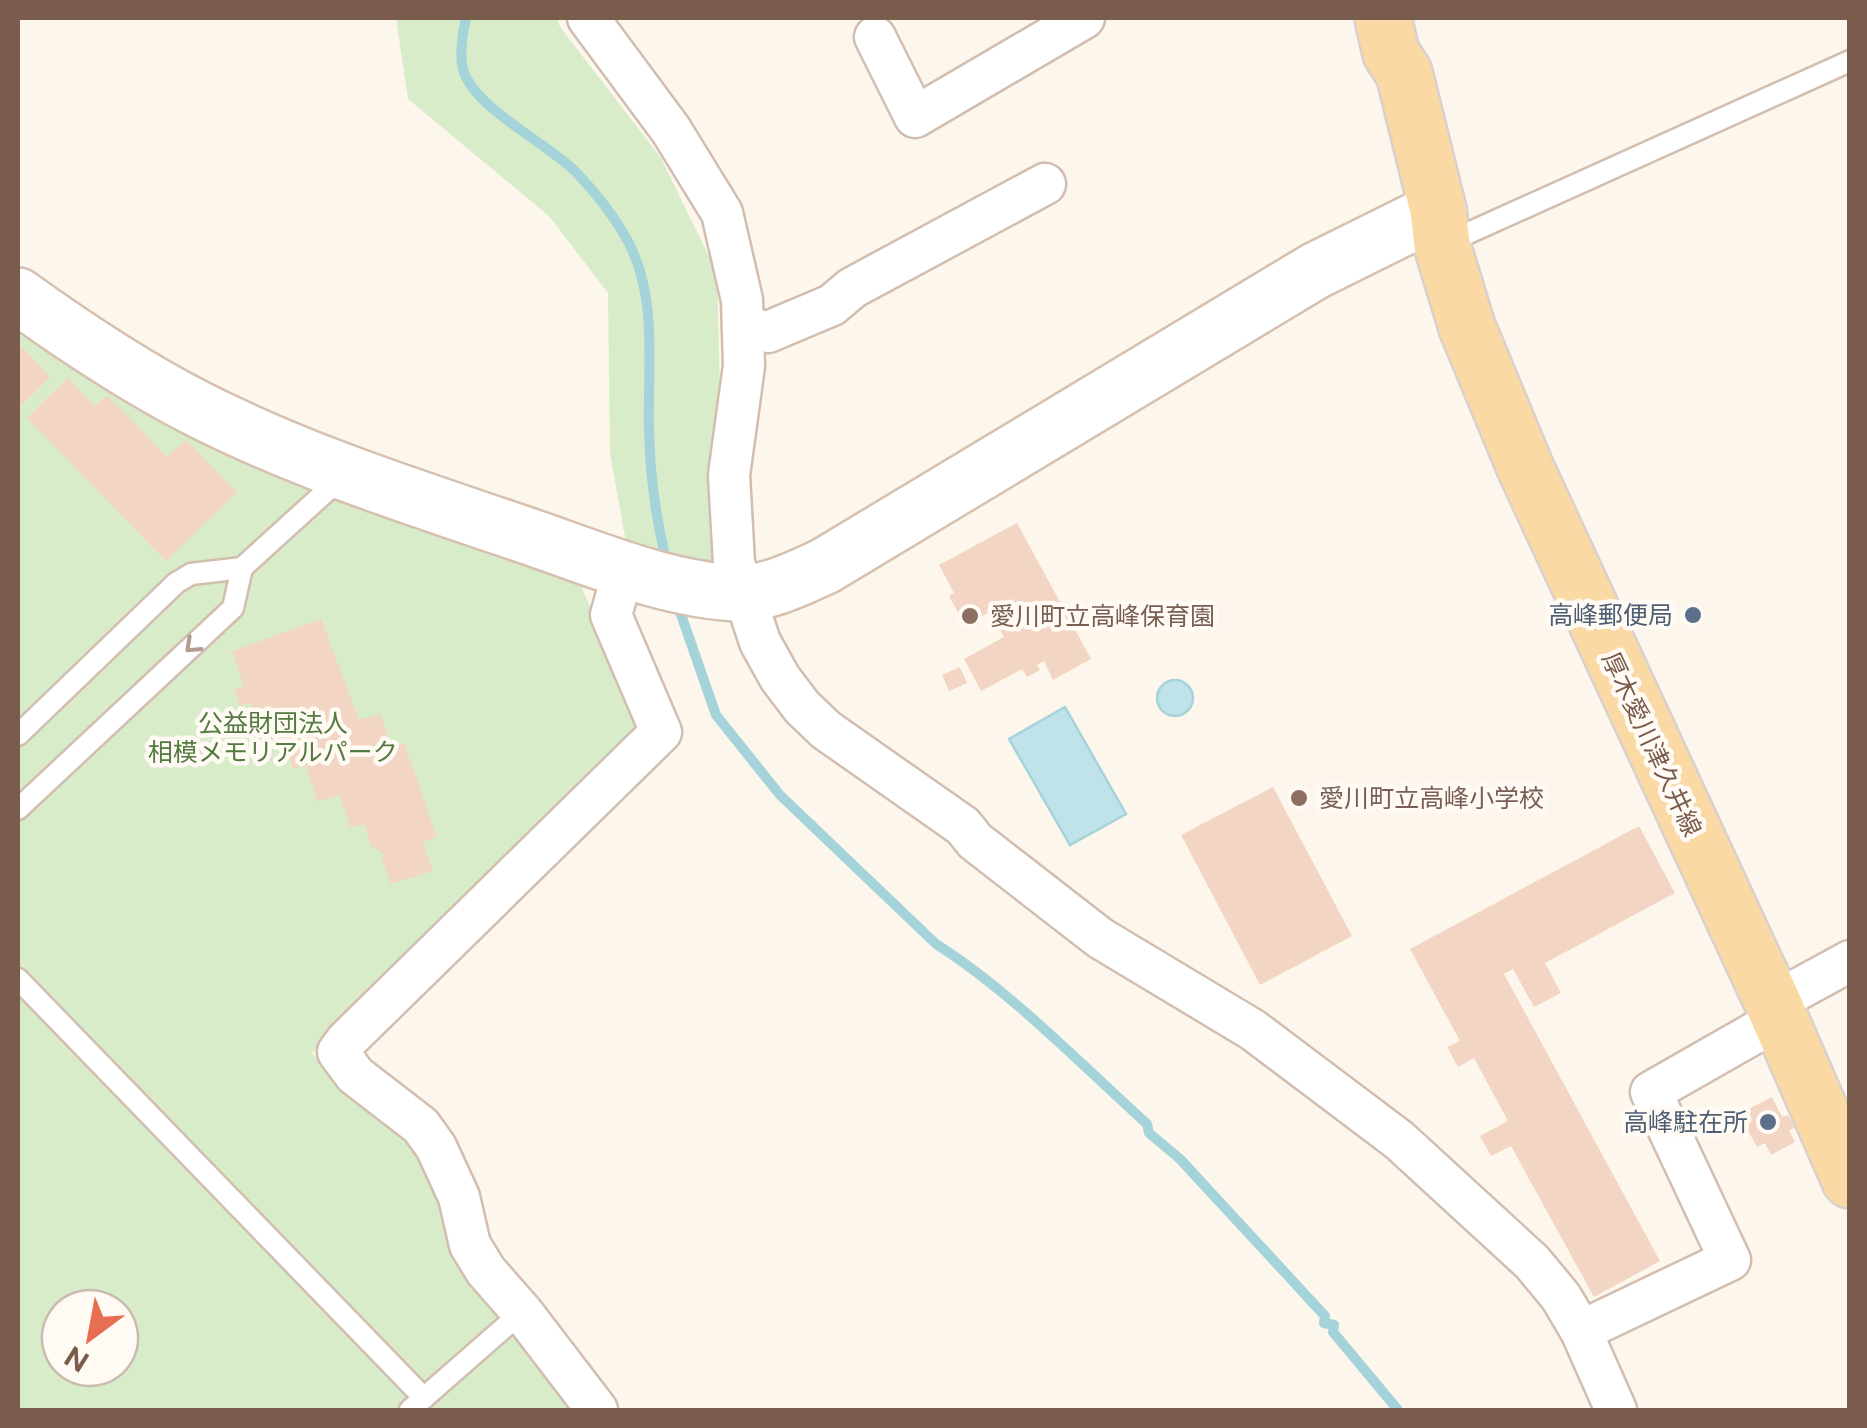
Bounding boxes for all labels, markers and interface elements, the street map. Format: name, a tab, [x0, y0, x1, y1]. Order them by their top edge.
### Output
place label: 高峰郵便局	[1548, 600, 1673, 630]
place label: 愛川町立高峰保育園	[990, 601, 1215, 631]
marker: 高峰郵便局	[1682, 604, 1704, 626]
marker: 愛川町立高峰保育園	[959, 605, 981, 627]
one-way arrow	[185, 634, 204, 652]
street label: 厚木愛川津久井線	[1596, 647, 1708, 841]
park label: 公益財団法人 相模メモリアルパーク	[148, 708, 398, 767]
place label: 愛川町立高峰小学校	[1319, 783, 1544, 813]
marker: 愛川町立高峰小学校	[1288, 787, 1310, 809]
place label: 高峰駐在所	[1623, 1107, 1748, 1137]
marker: 高峰駐在所	[1757, 1111, 1779, 1133]
north arrow	[40, 1288, 140, 1388]
text: N	[58, 1340, 95, 1379]

